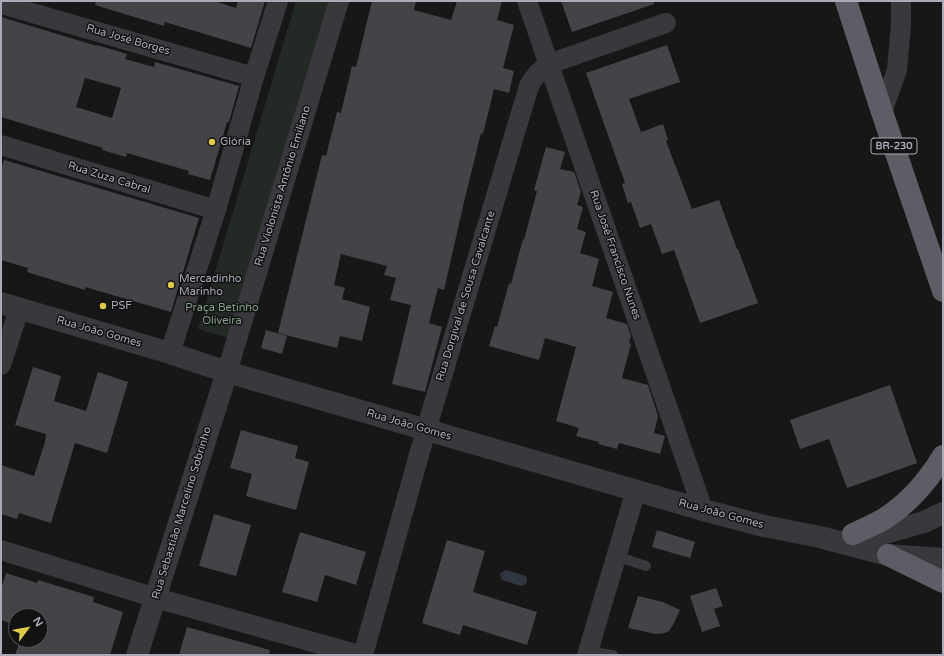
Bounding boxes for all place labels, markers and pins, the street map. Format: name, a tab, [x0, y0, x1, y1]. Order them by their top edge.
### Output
place label: Glória	[220, 135, 251, 149]
marker: Glória	[207, 137, 217, 147]
place label: Mercadinho Marinho	[179, 272, 242, 298]
marker: Mercadinho Marinho	[166, 280, 176, 290]
place label: PSF	[111, 299, 132, 313]
marker: PSF	[98, 301, 108, 311]

